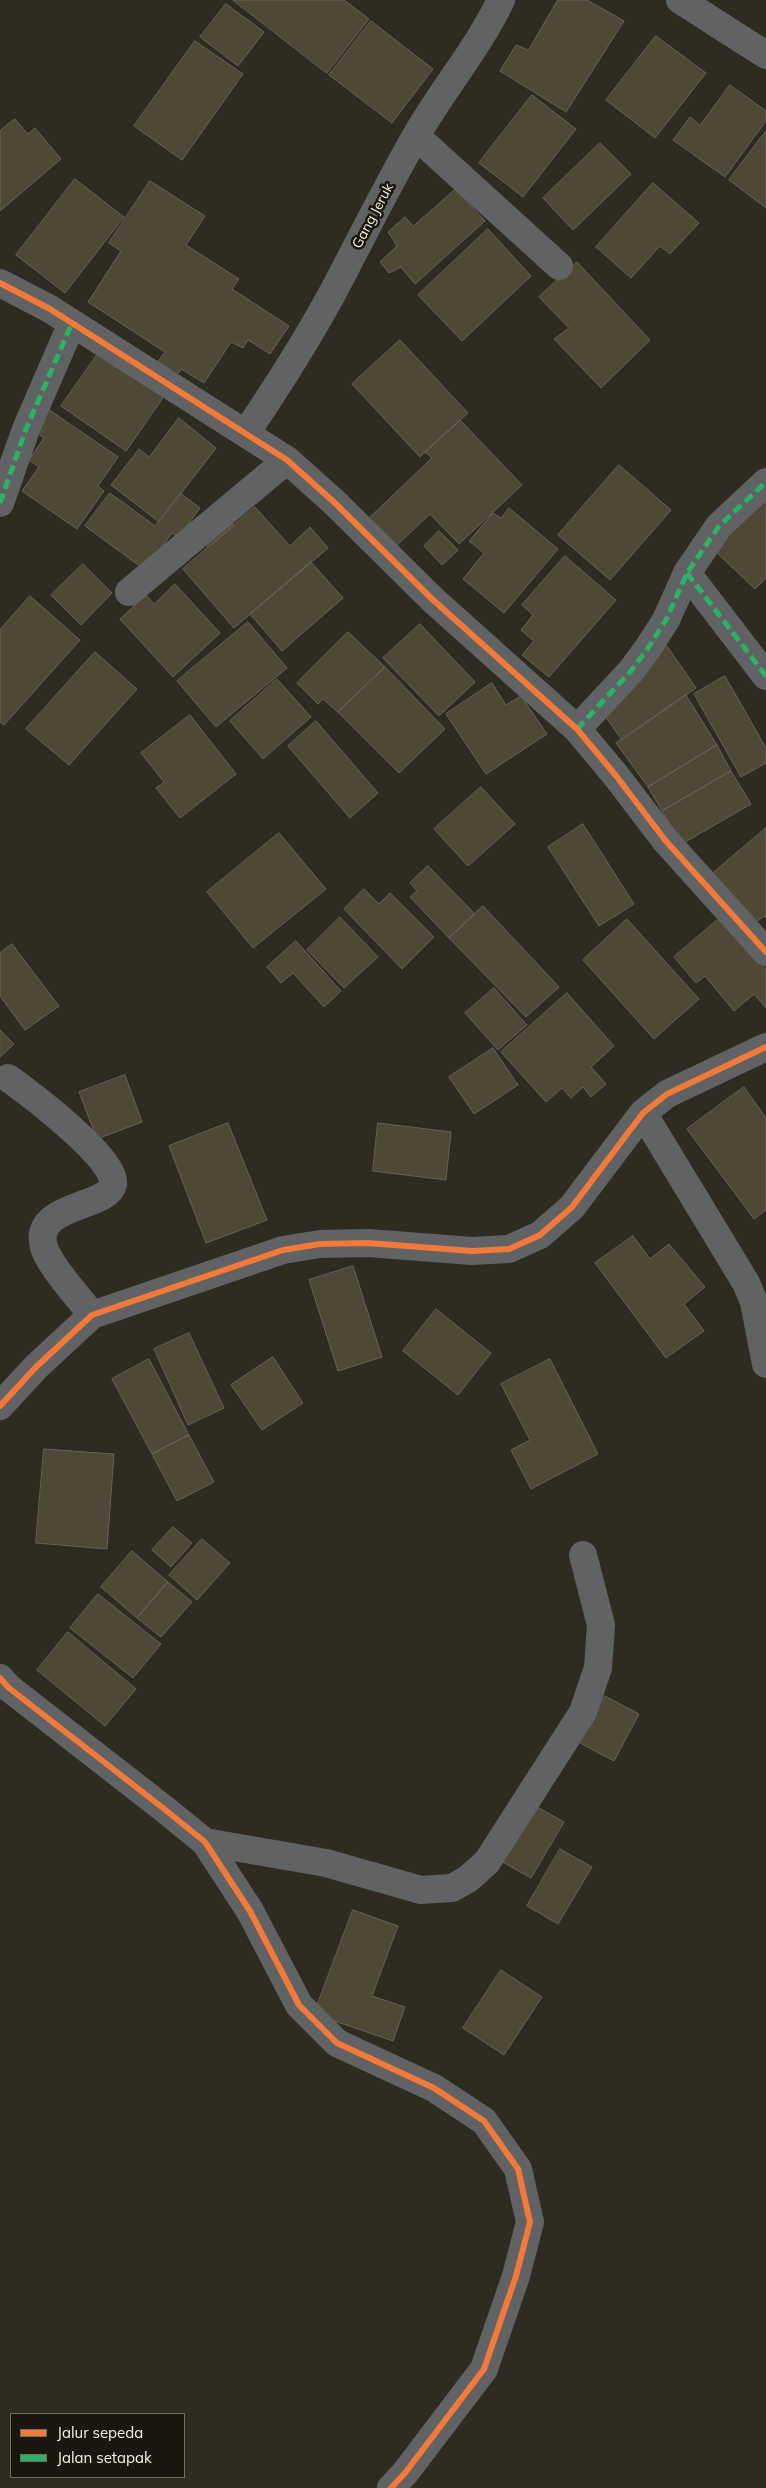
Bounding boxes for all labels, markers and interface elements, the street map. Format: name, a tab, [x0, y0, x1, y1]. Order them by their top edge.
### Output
street label: Gang Jeruk	[349, 180, 397, 252]
legend	[10, 2413, 185, 2478]
text: Jalur sepeda	[57, 2423, 143, 2442]
text: Jalan setapak	[57, 2448, 152, 2467]

